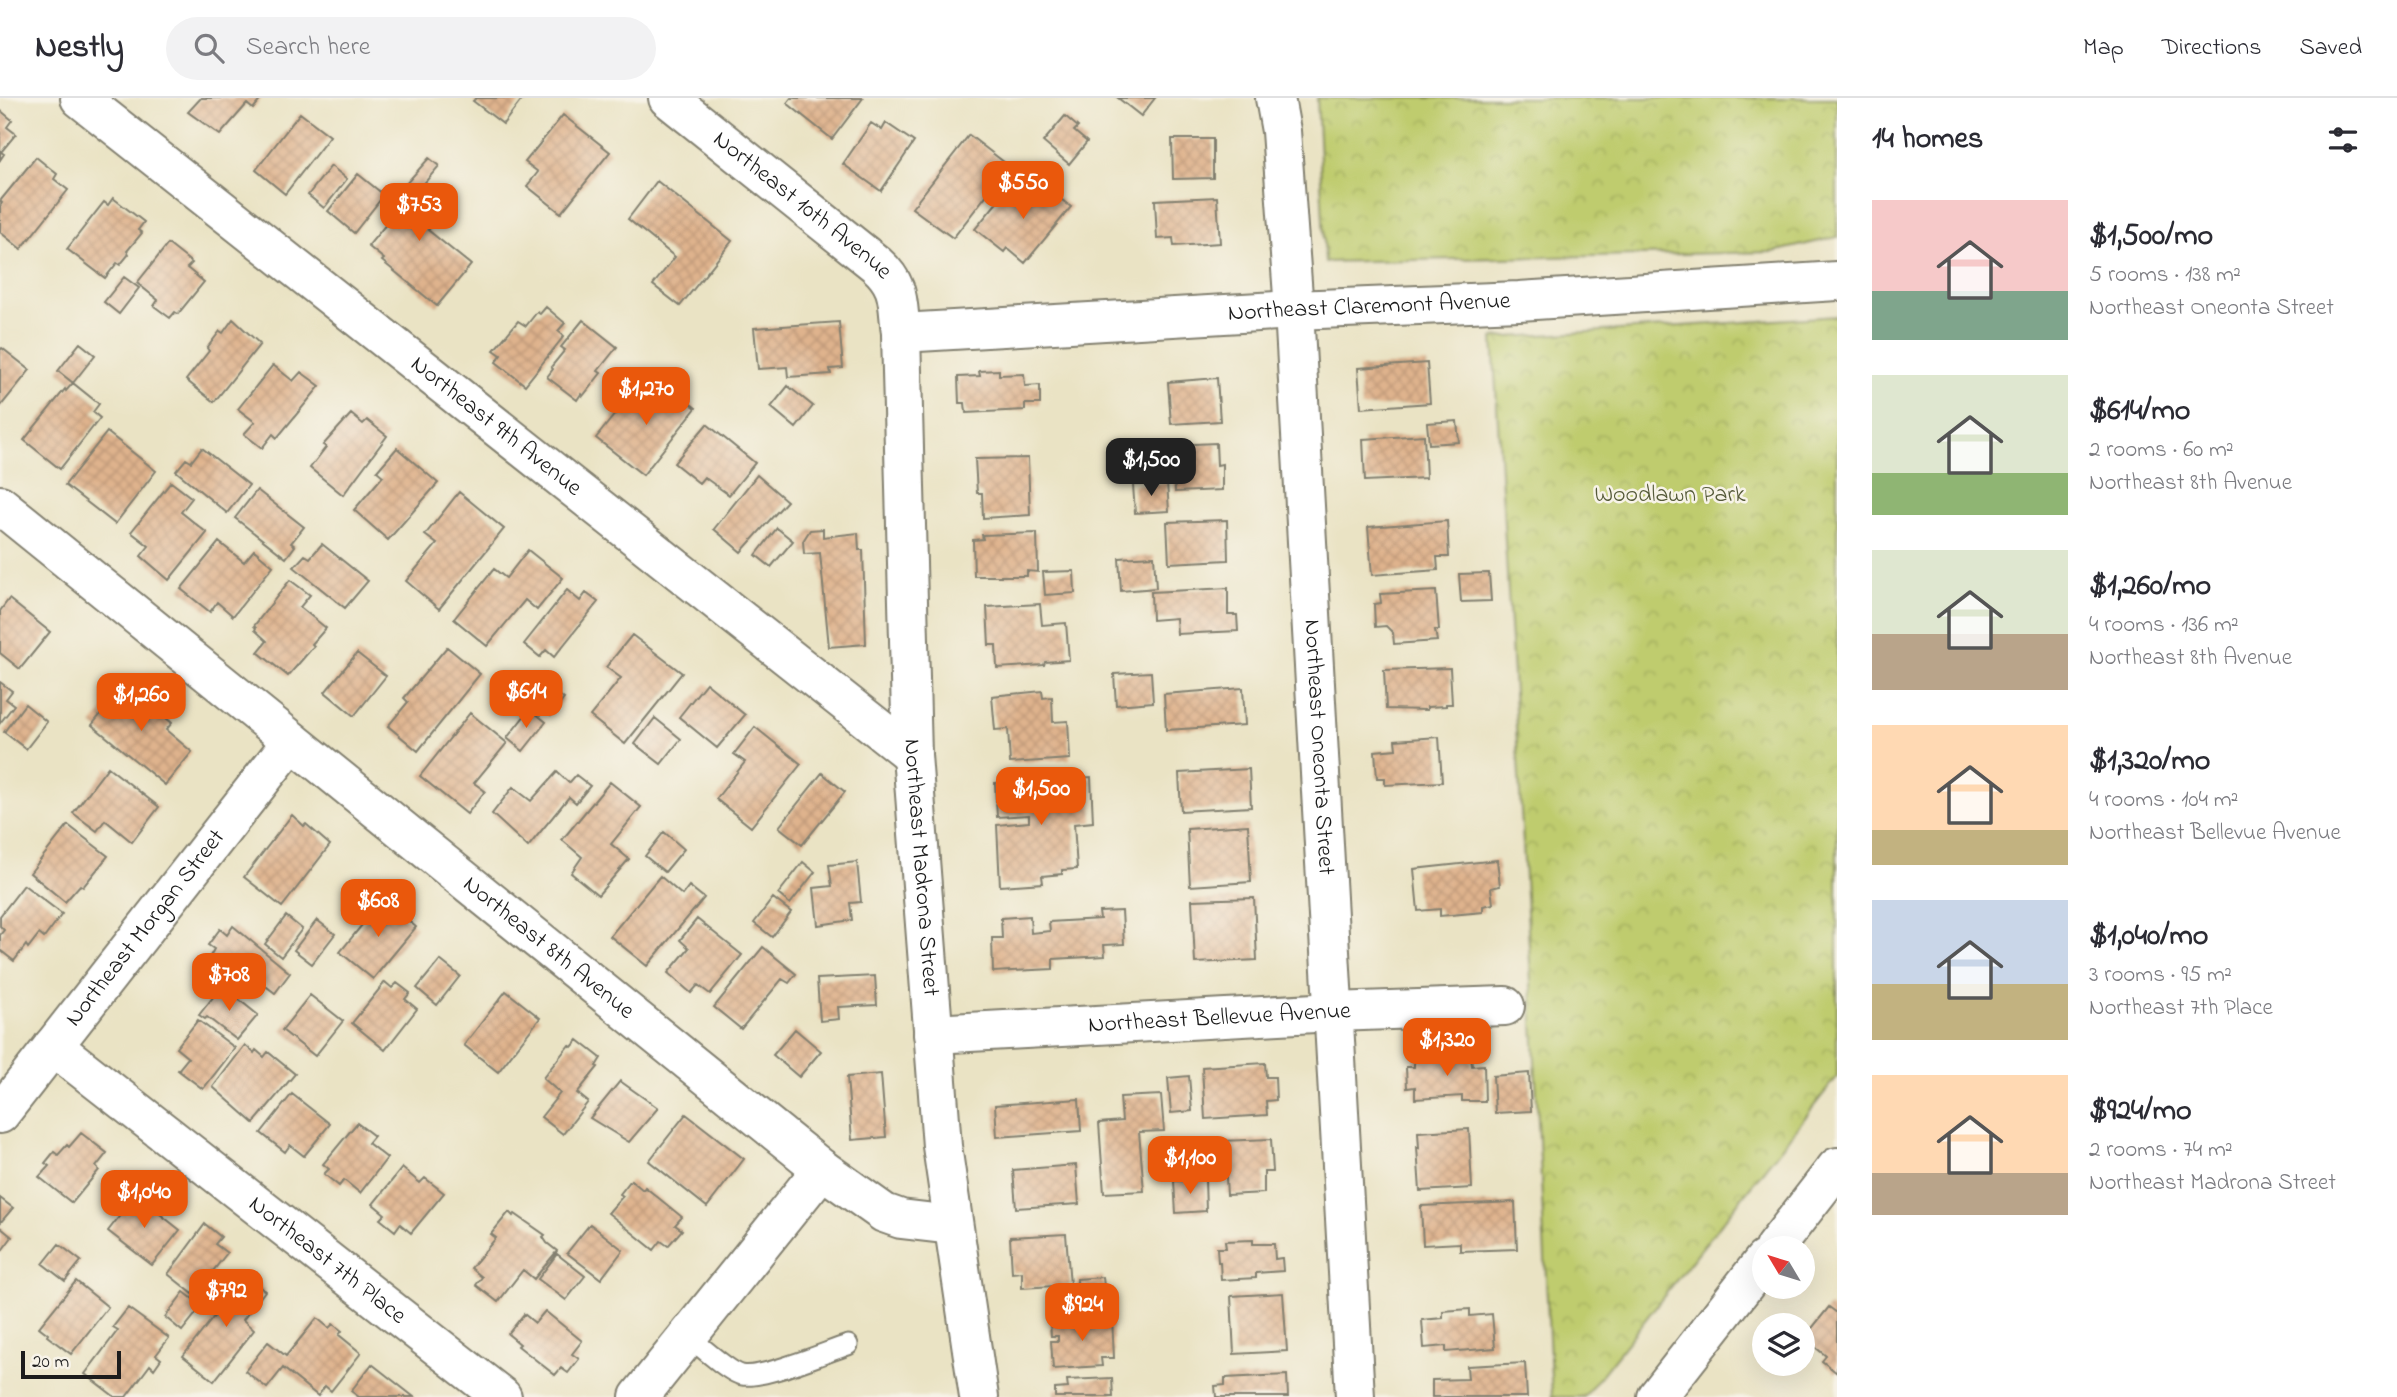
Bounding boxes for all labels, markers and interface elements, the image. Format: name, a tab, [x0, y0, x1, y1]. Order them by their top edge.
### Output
search box	[166, 17, 656, 80]
text: Nestly	[35, 24, 124, 72]
icon: search	[190, 29, 228, 67]
text: Search here	[246, 29, 370, 67]
text: Map	[2083, 31, 2124, 66]
text: Directions	[2162, 31, 2261, 66]
text: Saved	[2299, 31, 2362, 66]
text: 14 homes	[1872, 118, 1983, 162]
icon: filters	[2324, 121, 2362, 159]
street label: Northeast 10th Avenue	[705, 123, 901, 288]
pin: $550	[982, 162, 1064, 221]
text: $550	[998, 167, 1048, 200]
pin: $753	[378, 184, 460, 243]
text: $753	[396, 189, 442, 222]
text: $1,500/mo	[2089, 215, 2213, 259]
icon: home	[1928, 228, 2012, 312]
text: 5 rooms · 138 m²	[2089, 259, 2241, 292]
street label: Northeast Claremont Avenue	[1227, 284, 1512, 331]
text: Northeast Oneonta Street	[2089, 292, 2334, 325]
street label: Northeast 9th Avenue	[403, 348, 589, 505]
pin: $1,270	[589, 368, 703, 427]
text: $1,270	[618, 373, 674, 406]
text: $614/mo	[2089, 390, 2190, 434]
icon: home	[1928, 403, 2012, 487]
text: 2 rooms · 60 m²	[2089, 434, 2234, 467]
pin: $1,500	[1094, 438, 1208, 498]
text: $1,500	[1122, 444, 1180, 477]
text: Northeast 8th Avenue	[2089, 467, 2292, 500]
park label: Woodlawn Park	[1595, 478, 1746, 513]
text: $1,260/mo	[2089, 565, 2211, 609]
icon: home	[1928, 578, 2012, 662]
text: 4 rooms · 136 m²	[2089, 609, 2239, 642]
street label: Northeast Oneonta Street	[1294, 619, 1343, 876]
text: Northeast 8th Avenue	[2089, 642, 2292, 675]
pin: $614	[485, 670, 567, 730]
pin: $1,260	[84, 674, 198, 733]
text: $614	[506, 676, 546, 709]
text: $1,260	[113, 679, 169, 712]
street label: Northeast Madrona Street	[894, 738, 948, 997]
text: $1,320/mo	[2089, 740, 2210, 784]
icon: home	[1928, 753, 2012, 837]
pin: $1,500	[984, 768, 1098, 827]
text: $1,500	[1012, 773, 1070, 806]
text: 4 rooms · 104 m²	[2089, 784, 2238, 817]
text: Northeast Bellevue Avenue	[2089, 817, 2341, 850]
street label: Northeast Morgan Street	[57, 822, 234, 1034]
street label: Northeast 8th Avenue	[455, 868, 642, 1028]
pin: $608	[337, 880, 419, 939]
text: $608	[357, 885, 399, 918]
text: $1,040/mo	[2089, 915, 2208, 959]
icon: home	[1928, 928, 2012, 1012]
pin: $708	[188, 954, 270, 1013]
text: $708	[208, 959, 250, 992]
text: 3 rooms · 95 m²	[2089, 959, 2232, 992]
text: Northeast 7th Place	[2089, 992, 2273, 1025]
street label: Northeast Bellevue Avenue	[1087, 994, 1352, 1043]
pin: $1,320	[1390, 1018, 1504, 1078]
text: $1,320	[1419, 1024, 1475, 1057]
text: $924/mo	[2089, 1090, 2192, 1134]
icon: home	[1928, 1103, 2012, 1187]
text: 2 rooms · 74 m²	[2089, 1134, 2233, 1167]
pin: $1,100	[1133, 1136, 1247, 1196]
text: $1,100	[1164, 1142, 1216, 1175]
text: Northeast Madrona Street	[2089, 1167, 2336, 1200]
pin: $1,040	[87, 1170, 201, 1230]
text: $1,040	[117, 1176, 171, 1209]
street label: Northeast 7th Place	[241, 1187, 414, 1333]
north arrow	[1752, 1236, 1815, 1298]
map controls	[1752, 1236, 1815, 1376]
pin: $792	[185, 1270, 267, 1329]
text: $792	[205, 1275, 247, 1308]
pin: $924	[1041, 1284, 1123, 1343]
text: $924	[1061, 1289, 1103, 1322]
button: layers	[1752, 1313, 1815, 1376]
scale bar	[21, 1348, 121, 1380]
text: 20 m	[32, 1349, 69, 1376]

